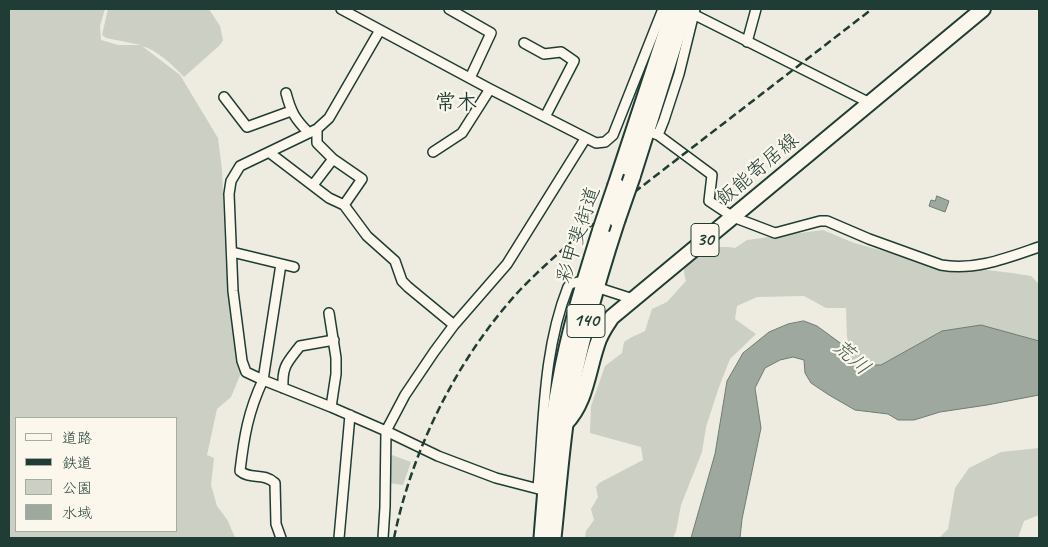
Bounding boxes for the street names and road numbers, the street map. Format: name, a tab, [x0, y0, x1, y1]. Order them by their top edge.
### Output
street label: 飯能寄居線	[712, 129, 804, 211]
street label: 彩甲斐街道	[552, 184, 606, 286]
road number: 30	[691, 224, 719, 256]
road number: 140	[567, 304, 605, 338]

